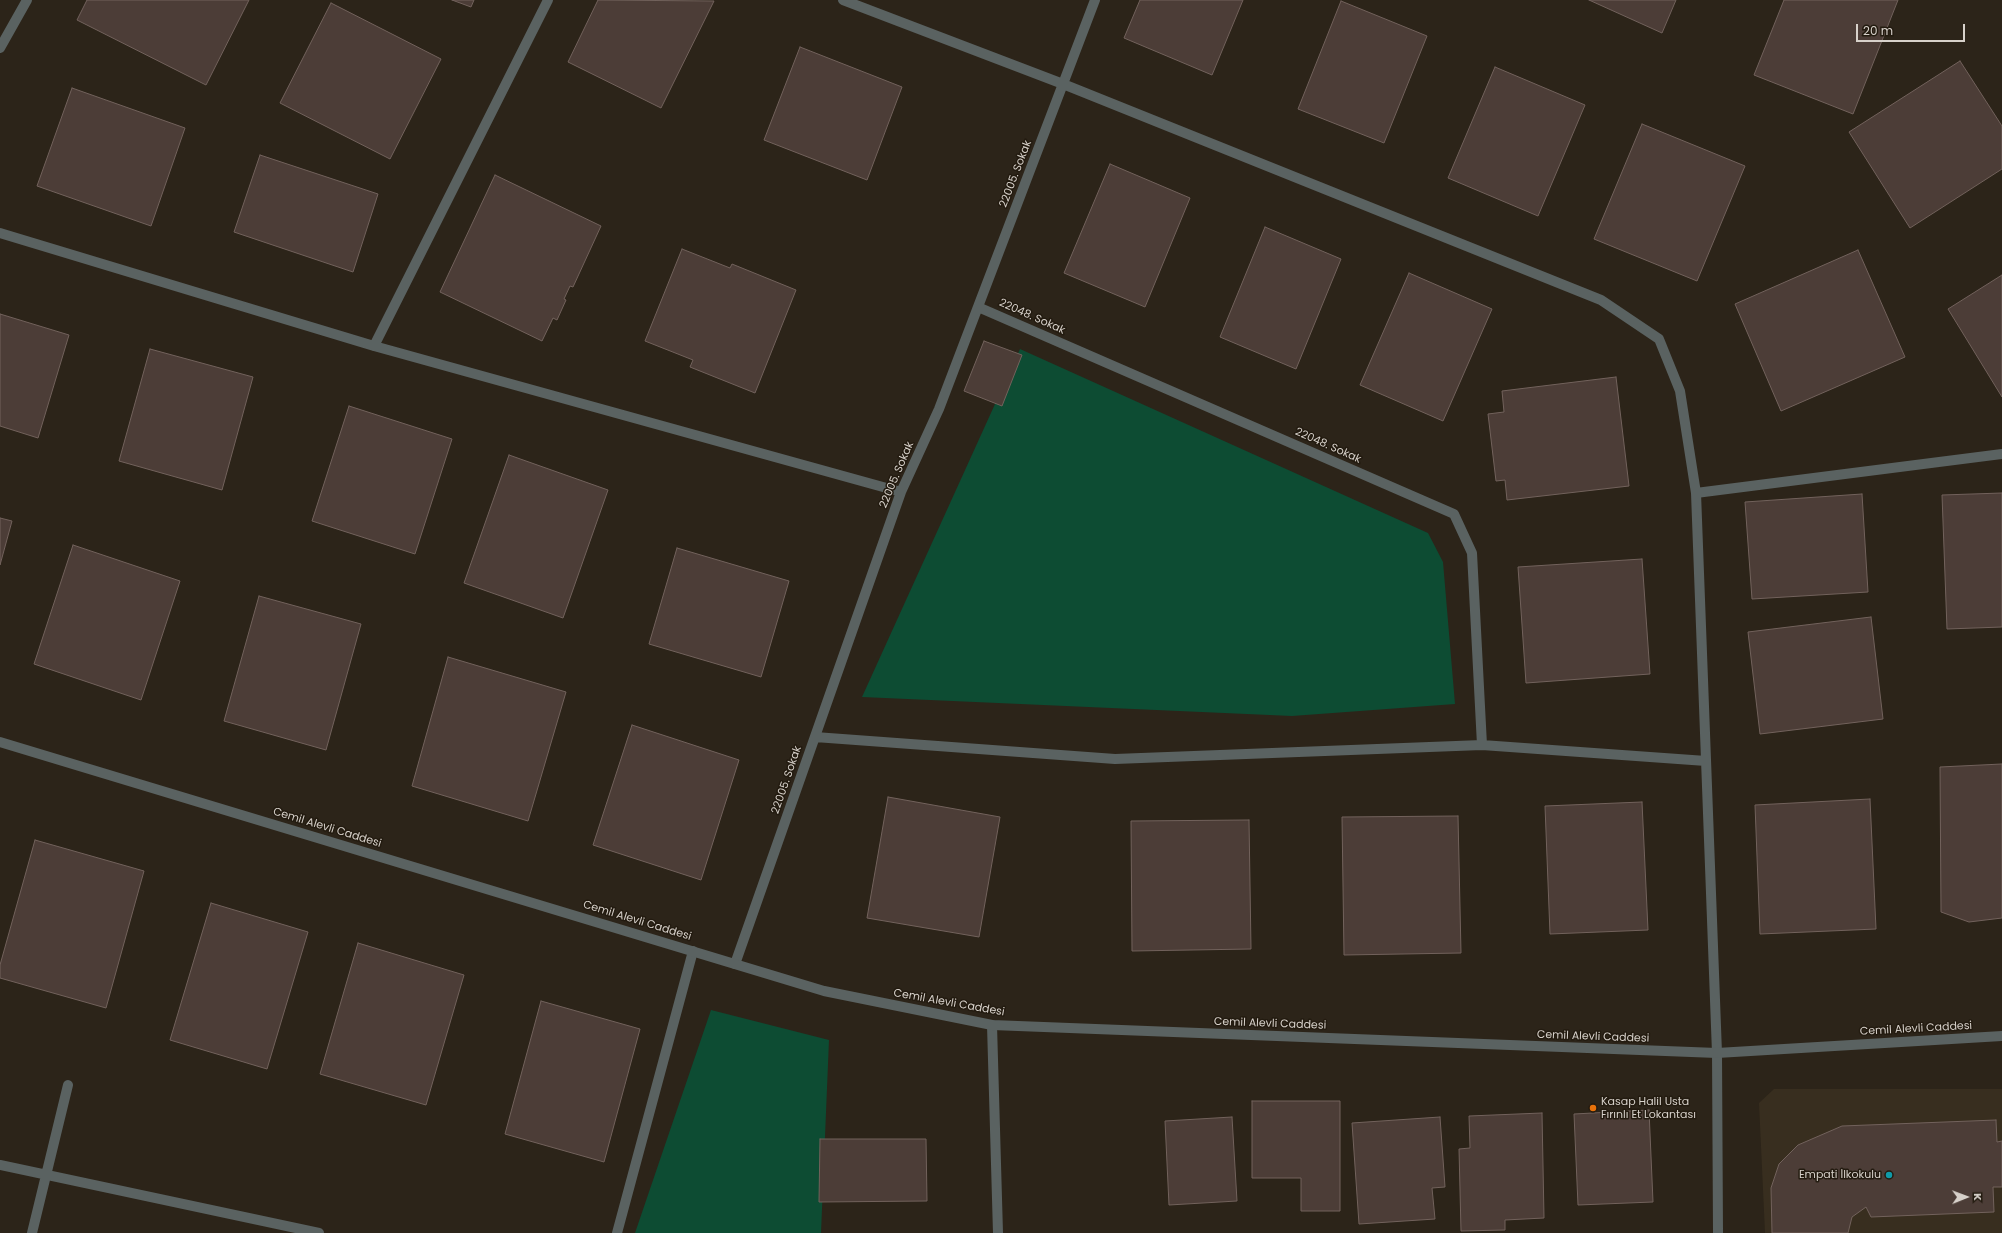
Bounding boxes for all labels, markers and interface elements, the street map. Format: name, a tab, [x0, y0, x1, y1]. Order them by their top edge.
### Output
scale bar	[1858, 16, 1967, 42]
text: 20 m	[1863, 22, 1893, 39]
street label: 22005. Sokak	[997, 139, 1035, 209]
street label: 22048. Sokak	[997, 297, 1067, 337]
street label: 22048. Sokak	[1293, 426, 1363, 466]
street label: 22005. Sokak	[877, 440, 917, 510]
street label: 22005. Sokak	[769, 744, 805, 816]
street label: Cemil Alevli Caddesi	[271, 805, 383, 851]
street label: Cemil Alevli Caddesi	[581, 898, 693, 944]
street label: Cemil Alevli Caddesi	[892, 987, 1006, 1019]
street label: Cemil Alevli Caddesi	[1214, 1015, 1326, 1033]
street label: Cemil Alevli Caddesi	[1859, 1019, 1973, 1039]
street label: Cemil Alevli Caddesi	[1537, 1028, 1649, 1046]
place label: Kasap Halil Usta Fırınlı Et Lokantası	[1601, 1095, 1696, 1121]
marker: Kasap Halil Usta Fırınlı Et Lokantası	[1588, 1103, 1598, 1113]
place label: Empati İlkokulu	[1799, 1168, 1881, 1182]
marker: Empati İlkokulu	[1884, 1170, 1894, 1180]
north arrow	[1946, 1177, 1986, 1217]
text: K	[1970, 1193, 1986, 1201]

